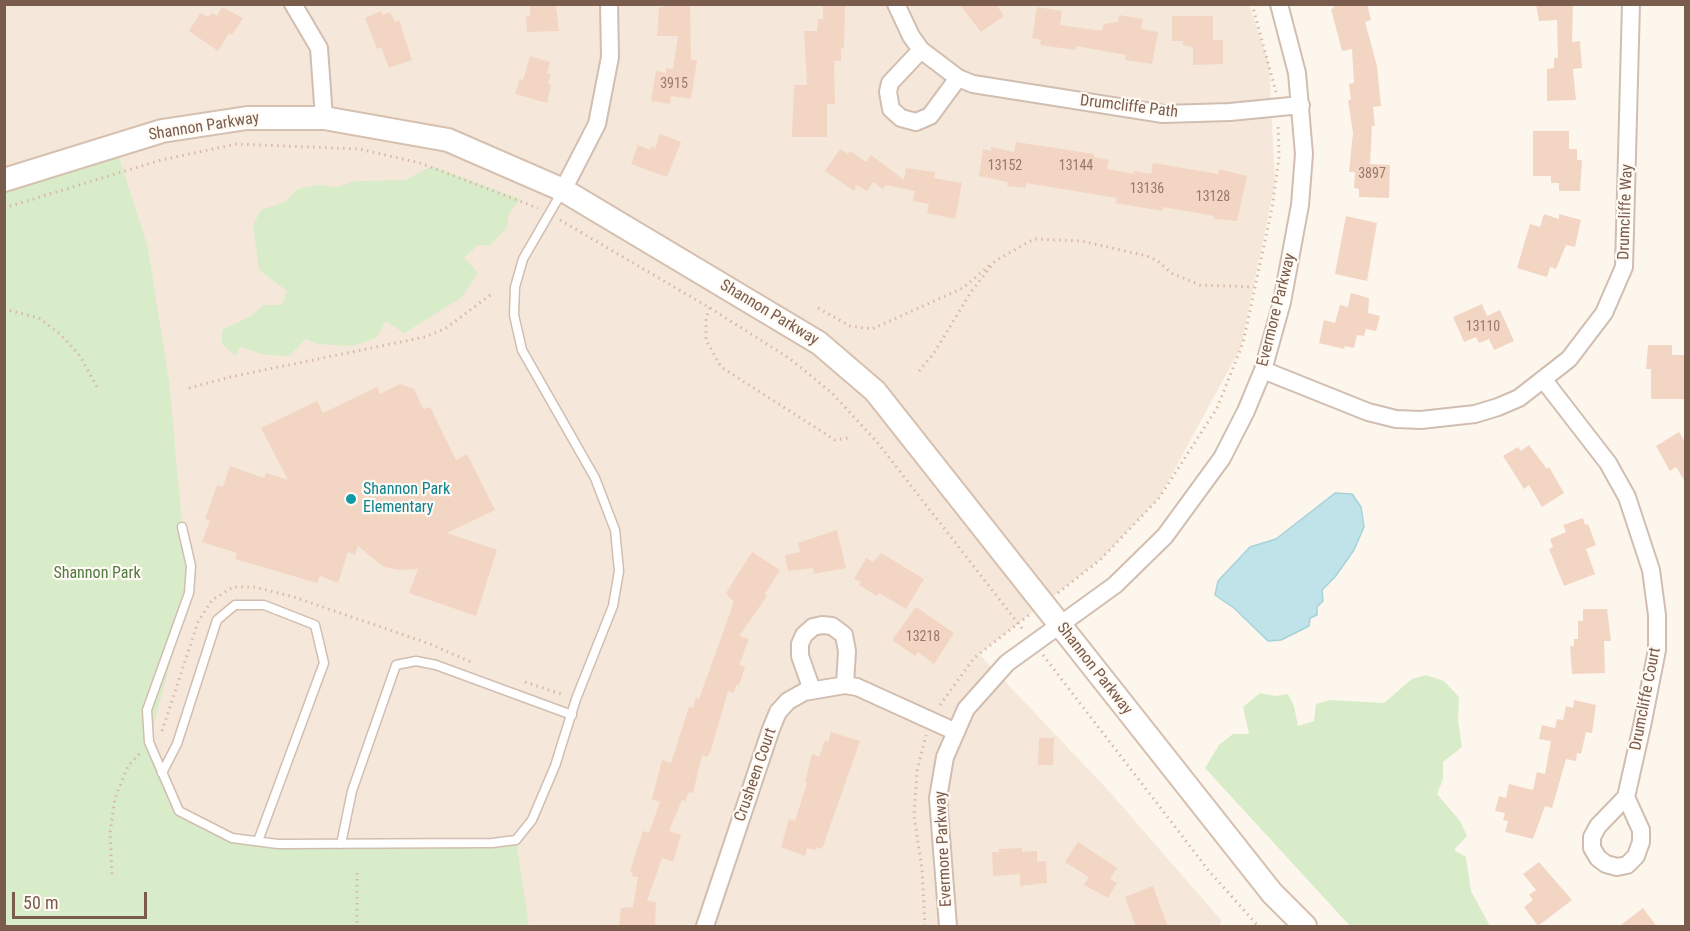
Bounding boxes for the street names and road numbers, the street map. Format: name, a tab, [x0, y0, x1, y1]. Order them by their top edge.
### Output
street label: Drumcliffe Path	[1079, 91, 1179, 123]
street label: Shannon Parkway	[147, 109, 261, 145]
street label: Drumcliffe Way	[1615, 164, 1637, 260]
street label: Evermore Parkway	[1254, 251, 1300, 369]
street label: Shannon Parkway	[716, 276, 822, 350]
street label: Shannon Parkway	[1052, 619, 1136, 719]
street label: Drumcliffe Court	[1627, 646, 1665, 752]
street label: Crusheen Court	[731, 726, 781, 824]
street label: Evermore Parkway	[931, 791, 957, 907]

